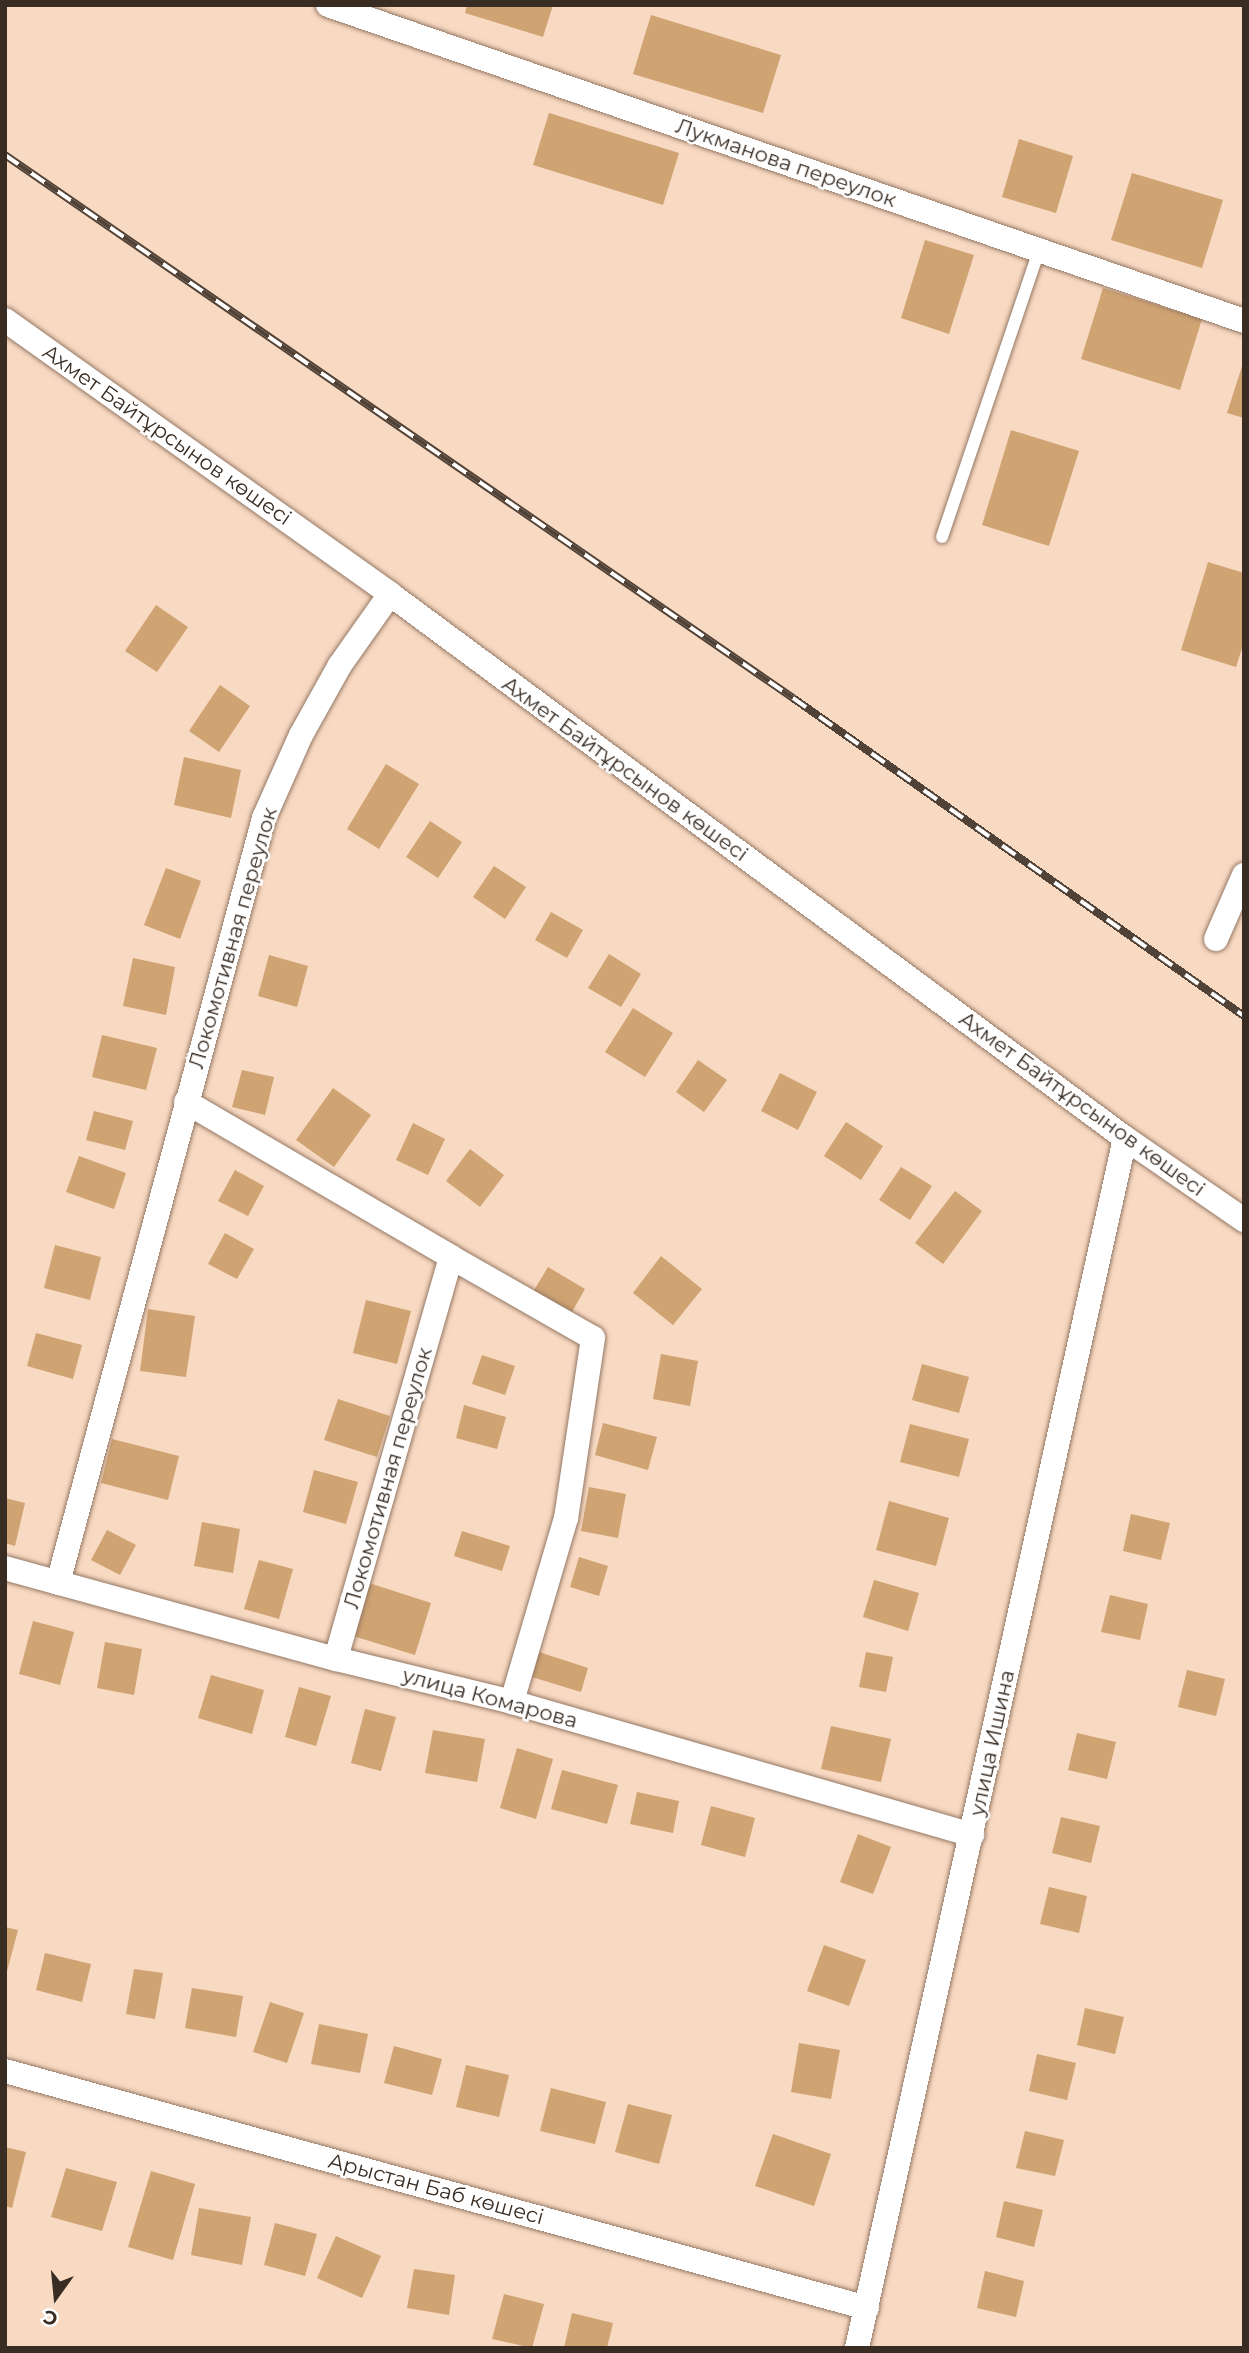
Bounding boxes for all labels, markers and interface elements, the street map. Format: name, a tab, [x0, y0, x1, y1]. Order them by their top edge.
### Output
street label: Лукманова переулок	[672, 113, 900, 213]
street label: Ахмет Байтұрсынов көшесі	[38, 339, 296, 531]
street label: Ахмет Байтұрсынов көшесі	[497, 671, 753, 867]
street label: Локомотивная переулок	[184, 804, 282, 1072]
street label: Ахмет Байтұрсынов көшесі	[954, 1006, 1210, 1202]
street label: Локомотивная переулок	[339, 1344, 437, 1612]
street label: улица Комарова	[400, 1663, 580, 1733]
street label: улица Ишина	[964, 1668, 1020, 1818]
street label: Арыстан Баб көшесі	[326, 2148, 546, 2230]
north arrow	[21, 2262, 91, 2332]
text: С	[41, 2305, 60, 2331]

